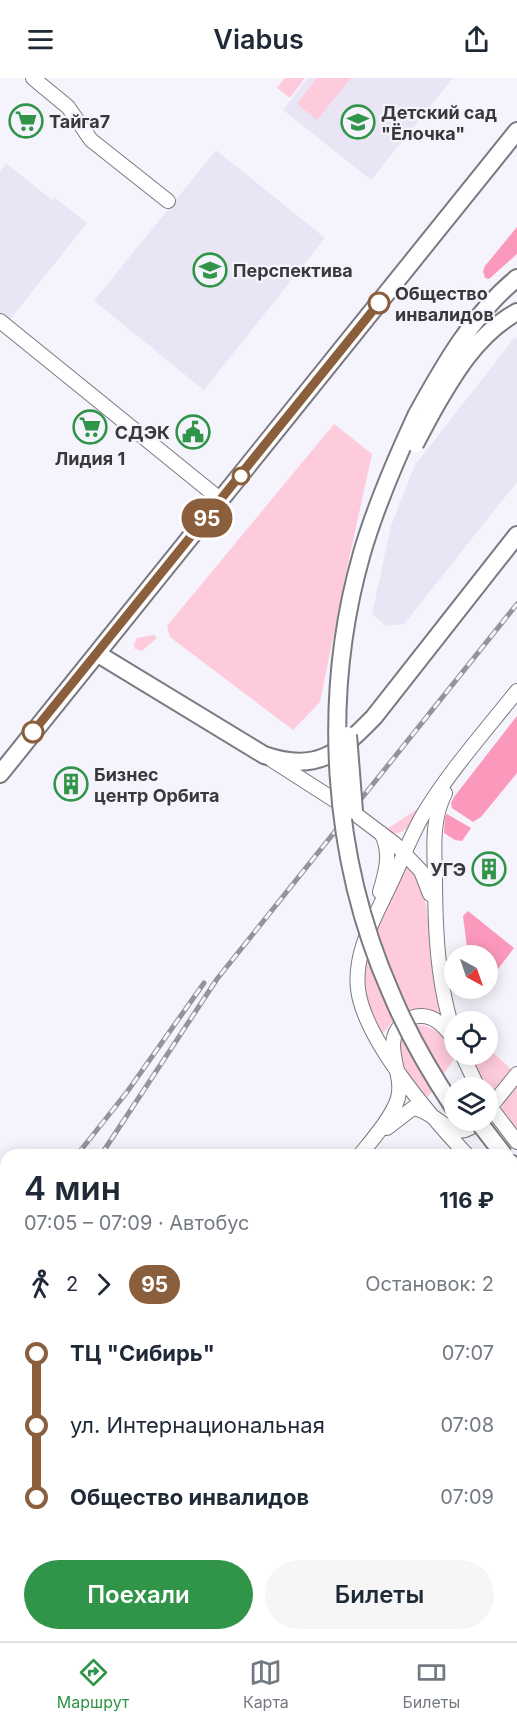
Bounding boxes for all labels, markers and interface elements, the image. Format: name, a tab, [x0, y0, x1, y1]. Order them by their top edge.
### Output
icon: menu	[24, 23, 57, 56]
text: Viabus	[213, 23, 304, 56]
icon: share	[460, 23, 493, 56]
place label: Детский сад "Ёлочка"	[381, 102, 497, 144]
supermarket icon: Тайга7	[8, 103, 44, 139]
school or university icon: Детский сад "Ёлочка"	[340, 104, 376, 140]
place label: Тайга7	[49, 111, 110, 132]
school or university icon: Перспектива	[192, 252, 228, 288]
place label: Перспектива	[233, 260, 353, 281]
place label: Общество инвалидов	[395, 283, 494, 325]
marker: Общество инвалидов	[368, 292, 390, 314]
supermarket icon: Лидия 1	[72, 409, 108, 445]
public building icon: СДЭК	[175, 414, 211, 450]
place label: СДЭК	[115, 422, 170, 443]
place label: Лидия 1	[55, 448, 125, 469]
unlabelled marker	[232, 467, 250, 485]
line badge: 95	[180, 498, 234, 538]
text: 95	[193, 506, 221, 531]
unlabelled marker	[22, 721, 44, 743]
place label: Бизнес центр Орбита	[94, 764, 219, 806]
building icon: Бизнес центр Орбита	[53, 766, 89, 802]
building icon: УГЭ	[471, 851, 507, 887]
place label: УГЭ	[430, 859, 466, 880]
north arrow	[444, 945, 498, 999]
map controls	[444, 945, 498, 1131]
button: locate	[444, 1011, 498, 1065]
button: layers	[444, 1077, 498, 1131]
text: 4 мин	[24, 1168, 121, 1208]
text: 116 ₽	[439, 1187, 494, 1213]
text: 07:05 – 07:09 · Автобус	[24, 1211, 250, 1235]
icon: walk	[24, 1268, 57, 1301]
icon: forward	[87, 1268, 120, 1301]
text: 2	[66, 1272, 78, 1296]
text: 95	[141, 1272, 168, 1297]
text: Остановок: 2	[365, 1272, 494, 1296]
text: ТЦ "Сибирь"	[70, 1340, 215, 1366]
text: 07:07	[442, 1341, 494, 1365]
text: ул. Интернациональная	[70, 1412, 325, 1438]
text: 07:08	[440, 1413, 494, 1437]
text: Общество инвалидов	[70, 1484, 309, 1510]
text: 07:09	[440, 1485, 494, 1509]
button: Поехали	[24, 1560, 253, 1629]
button: Билеты	[265, 1560, 494, 1629]
tab: Маршрут	[57, 1656, 129, 1712]
tab: Карта	[243, 1656, 289, 1712]
tab: Билеты	[402, 1656, 460, 1712]

